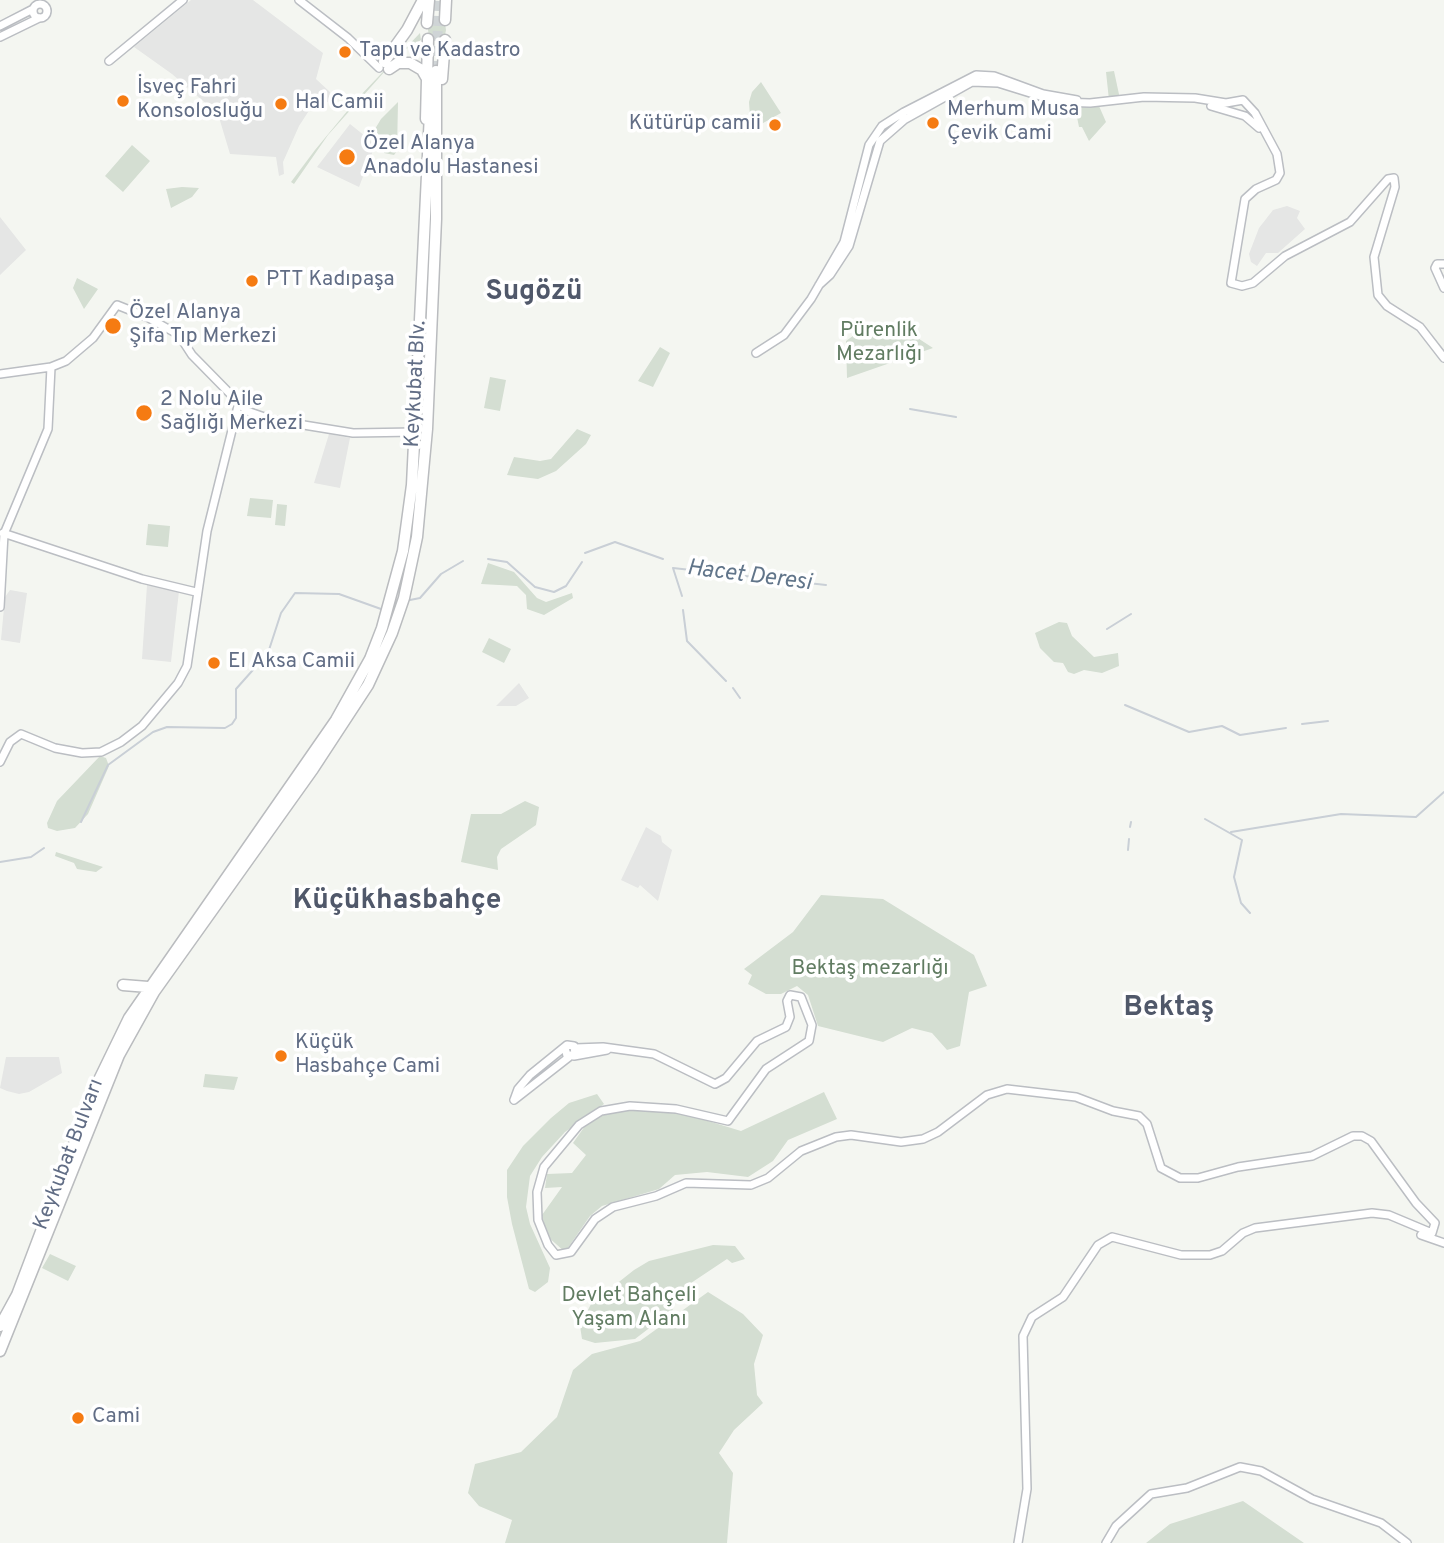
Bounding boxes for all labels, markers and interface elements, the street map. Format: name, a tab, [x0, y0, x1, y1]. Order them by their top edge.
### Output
place label: Tapu ve Kadastro	[359, 39, 521, 65]
marker: Tapu ve Kadastro	[337, 44, 353, 60]
place label: İsveç Fahri Konsolosluğu	[137, 76, 263, 126]
place label: Hal Camii	[295, 91, 384, 117]
marker: İsveç Fahri Konsolosluğu	[115, 93, 131, 109]
marker: Hal Camii	[273, 96, 289, 112]
place label: Merhum Musa Çevik Cami	[947, 98, 1079, 148]
place label: Kütürüp camii	[629, 112, 761, 138]
marker: Merhum Musa Çevik Cami	[925, 115, 941, 131]
marker: Kütürüp camii	[767, 117, 783, 133]
place label: Özel Alanya Anadolu Hastanesi	[363, 132, 539, 182]
marker: Özel Alanya Anadolu Hastanesi	[337, 147, 357, 167]
place label: PTT Kadıpaşa	[266, 268, 395, 294]
marker: PTT Kadıpaşa	[244, 273, 260, 289]
district label: Sugözü	[485, 276, 583, 310]
place label: Özel Alanya Şifa Tıp Merkezi	[129, 301, 277, 351]
marker: Özel Alanya Şifa Tıp Merkezi	[103, 316, 123, 336]
park label: Pürenlik Mezarlığı	[836, 319, 922, 369]
street label: Keykubat Blv.	[401, 320, 433, 448]
place label: 2 Nolu Aile Sağlığı Merkezi	[160, 388, 303, 438]
marker: 2 Nolu Aile Sağlığı Merkezi	[134, 403, 154, 423]
water label: Hacet Deresi	[685, 556, 813, 598]
place label: El Aksa Camii	[228, 650, 355, 676]
marker: El Aksa Camii	[206, 655, 222, 671]
district label: Küçükhasbahçe	[293, 885, 501, 919]
park label: Bektaş mezarlığı	[791, 957, 949, 983]
district label: Bektaş	[1124, 992, 1214, 1026]
place label: Küçük Hasbahçe Cami	[295, 1031, 440, 1081]
marker: Küçük Hasbahçe Cami	[273, 1048, 289, 1064]
street label: Keykubat Bulvarı	[30, 1076, 110, 1234]
park label: Devlet Bahçeli Yaşam Alanı	[561, 1284, 697, 1334]
place label: Cami	[92, 1405, 140, 1431]
marker: Cami	[70, 1410, 86, 1426]

